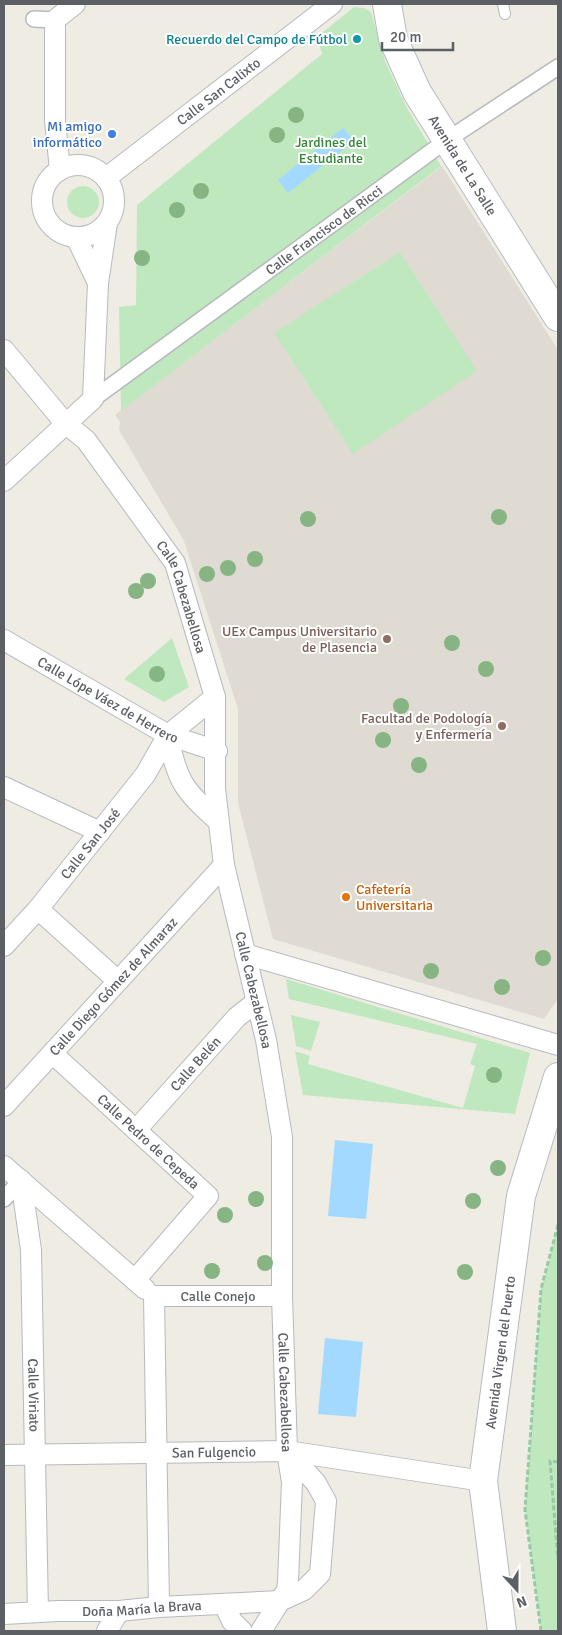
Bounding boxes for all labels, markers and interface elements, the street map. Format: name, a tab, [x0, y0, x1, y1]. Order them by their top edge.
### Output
scale bar	[382, 20, 453, 52]
text: 20 m	[390, 28, 421, 46]
place label: Recuerdo del Campo de Fútbol	[166, 31, 347, 48]
marker: Recuerdo del Campo de Fútbol	[351, 33, 363, 45]
street label: Calle San Calixto	[174, 54, 264, 129]
street label: Avenida de La Salle	[425, 112, 500, 219]
place label: Mi amigo informático	[33, 118, 102, 151]
marker: Mi amigo informático	[106, 128, 118, 140]
park label: Jardines del Estudiante	[295, 134, 367, 167]
street label: Calle Francisco de Ricci	[262, 182, 386, 279]
street label: Calle Cabezabellosa	[153, 537, 210, 656]
place label: UEx Campus Universitario de Plasencia	[222, 623, 377, 656]
marker: UEx Campus Universitario de Plasencia	[381, 633, 393, 645]
street label: Calle Lópe Váez de Herrero	[34, 653, 180, 747]
place label: Facultad de Podología y Enfermería	[361, 710, 492, 743]
marker: Facultad de Podología y Enfermería	[496, 720, 508, 732]
street label: Calle San José	[57, 805, 124, 883]
place label: Cafetería Universitaria	[356, 881, 433, 914]
marker: Cafetería Universitaria	[340, 891, 352, 903]
street label: Calle Diego Gómez de Almaraz	[46, 914, 181, 1060]
street label: Calle Cabezabellosa	[231, 930, 275, 1050]
street label: Calle Belén	[167, 1033, 225, 1095]
street label: Calle Pedro de Cepeda	[94, 1091, 203, 1193]
street label: Avenida Virgen del Puerto	[482, 1275, 519, 1430]
street label: Calle Conejo	[180, 1288, 256, 1305]
street label: Calle Cabezabellosa	[274, 1332, 295, 1452]
street label: Calle Viriato	[24, 1358, 43, 1432]
street label: San Fulgencio	[172, 1443, 256, 1462]
north arrow	[492, 1565, 542, 1615]
text: N	[514, 1592, 529, 1611]
street label: Doña María la Brava	[82, 1597, 202, 1620]

